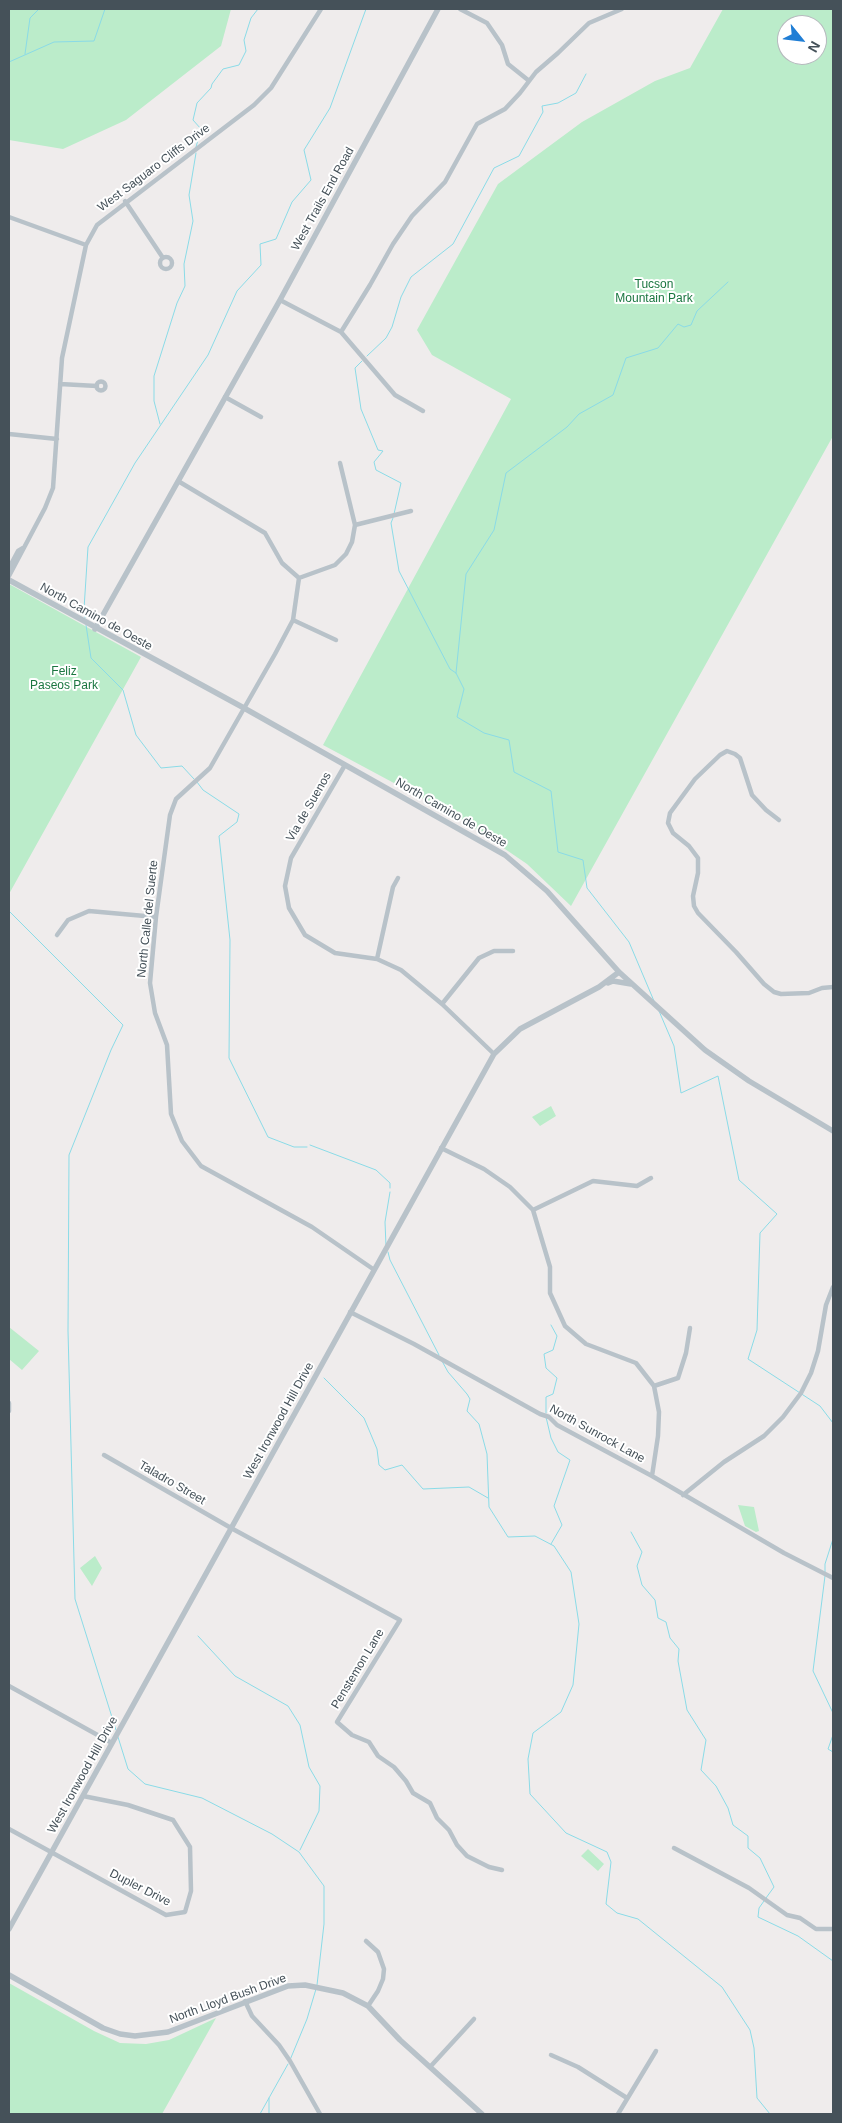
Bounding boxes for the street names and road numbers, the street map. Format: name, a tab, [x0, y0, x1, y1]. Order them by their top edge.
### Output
street label: West Saguaro Cliffs Drive	[95, 121, 213, 215]
street label: West Trails End Road	[289, 145, 357, 253]
street label: North Camino de Oeste	[37, 580, 155, 654]
street label: Via de Suenos	[283, 770, 335, 844]
street label: North Camino de Oeste	[393, 775, 509, 851]
street label: North Calle del Suerte	[135, 860, 161, 978]
street label: West Ironwood Hill Drive	[241, 1360, 317, 1482]
street label: North Sunrock Lane	[547, 1402, 647, 1466]
street label: Taladro Street	[136, 1458, 208, 1508]
street label: Penstemon Lane	[328, 1626, 388, 1712]
street label: West Ironwood Hill Drive	[45, 1714, 121, 1836]
street label: Dupler Drive	[107, 1866, 173, 1910]
street label: North Lloyd Bush Drive	[168, 1971, 288, 2027]

